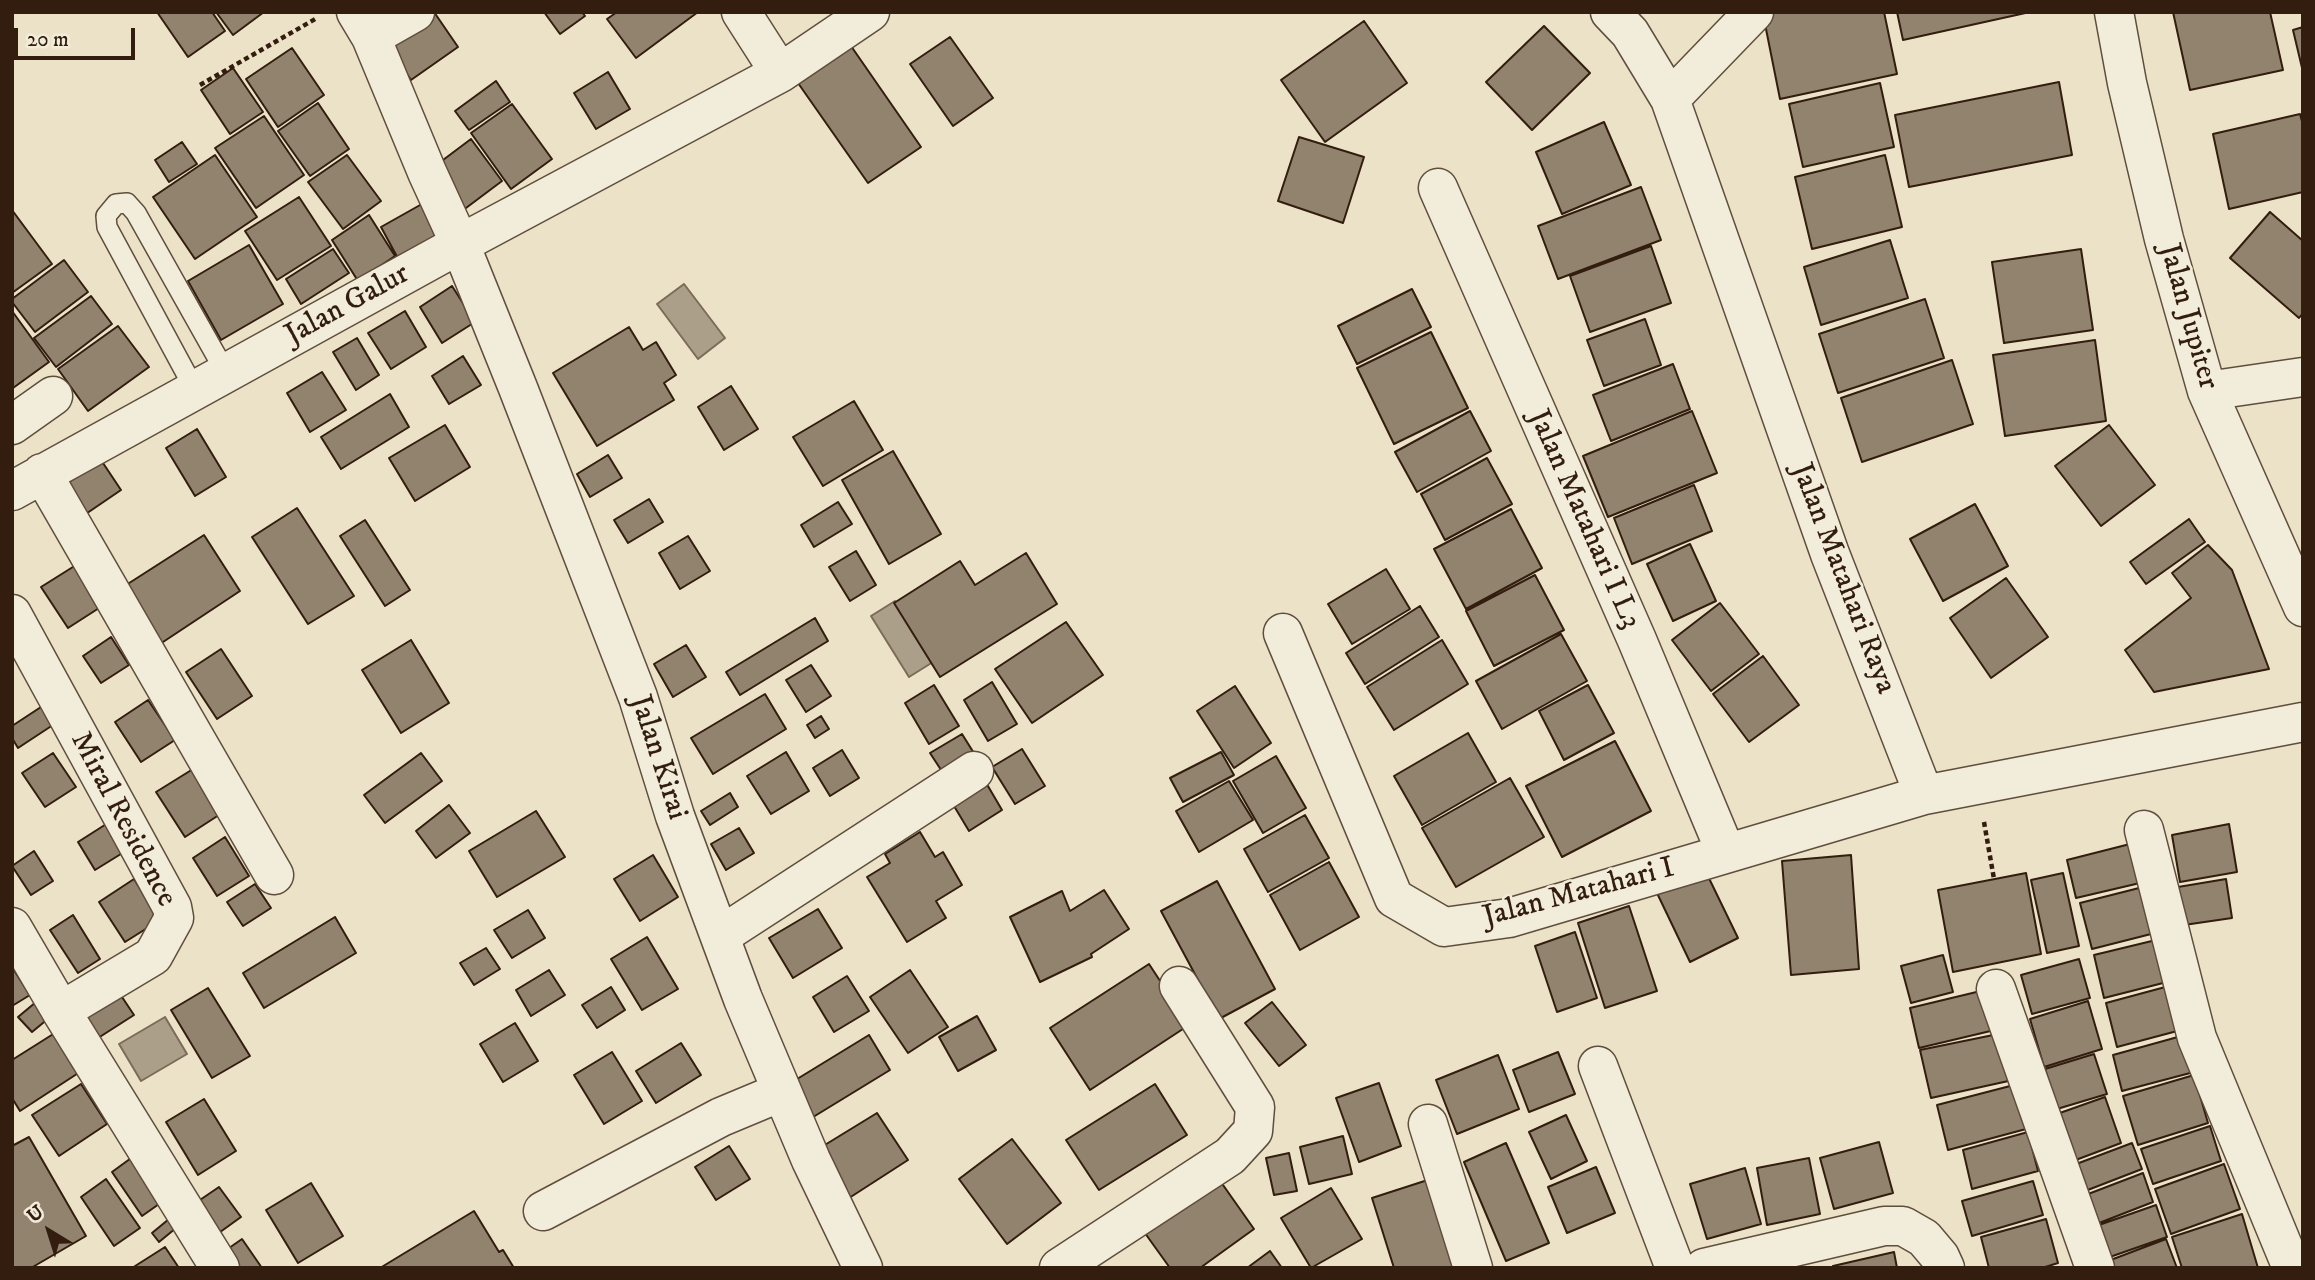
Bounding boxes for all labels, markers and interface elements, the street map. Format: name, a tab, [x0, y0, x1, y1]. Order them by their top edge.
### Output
scale bar	[18, 14, 138, 58]
text: 20 m	[27, 27, 69, 53]
street label: Jalan Jupiter	[2149, 240, 2225, 394]
street label: Jalan Galur	[280, 257, 416, 355]
street label: Jalan Matahari I L3	[1519, 405, 1647, 635]
street label: Jalan Matahari Raya	[1782, 459, 1902, 699]
street label: Jalan Kirai	[620, 691, 694, 825]
street label: Miral Residence	[61, 726, 183, 914]
street label: Jalan Matahari I	[1479, 851, 1679, 937]
north arrow	[14, 1196, 84, 1266]
text: U	[23, 1200, 49, 1228]

